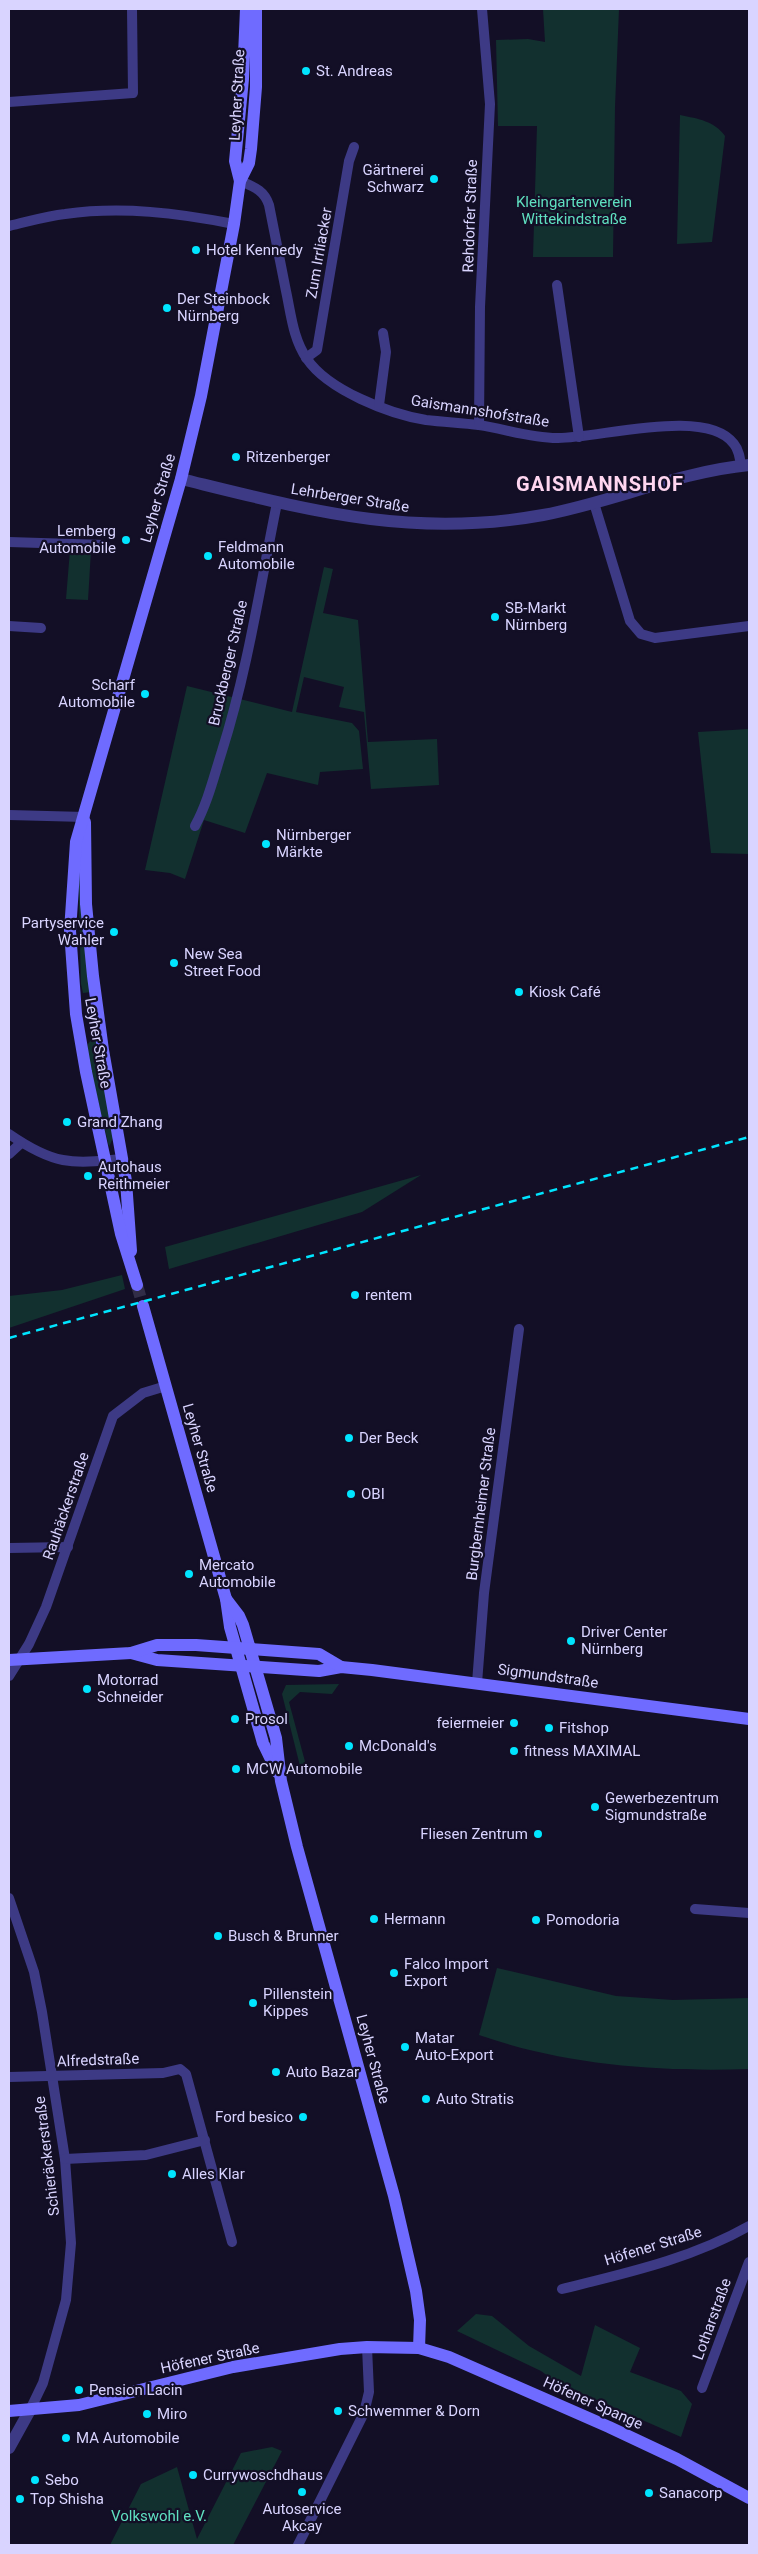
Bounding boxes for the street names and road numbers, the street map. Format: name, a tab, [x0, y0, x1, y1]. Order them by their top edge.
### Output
street label: Leyher Straße	[226, 49, 248, 141]
street label: Rehdorfer Straße	[459, 159, 481, 273]
street label: Zum Irrliacker	[302, 206, 336, 300]
street label: Gaismannshofstraße	[410, 391, 551, 431]
street label: Leyher Straße	[137, 451, 179, 545]
street label: Lehrberger Straße	[290, 480, 410, 516]
street label: Bruckberger Straße	[205, 598, 251, 728]
street label: Leyher Straße	[81, 996, 115, 1090]
street label: Leyher Straße	[179, 1401, 221, 1495]
street label: Burgbernheimer Straße	[463, 1426, 499, 1582]
street label: Rauhäckerstraße	[39, 1450, 93, 1562]
street label: Sigmundstraße	[496, 1660, 600, 1692]
street label: Leyher Straße	[352, 2012, 394, 2106]
street label: Alfredstraße	[56, 2050, 140, 2070]
street label: Schieräckerstraße	[31, 2095, 63, 2217]
street label: Höfener Straße	[602, 2223, 704, 2269]
street label: Lotharstraße	[689, 2276, 735, 2362]
street label: Höfener Straße	[159, 2339, 261, 2377]
street label: Höfener Spange	[540, 2373, 646, 2433]

